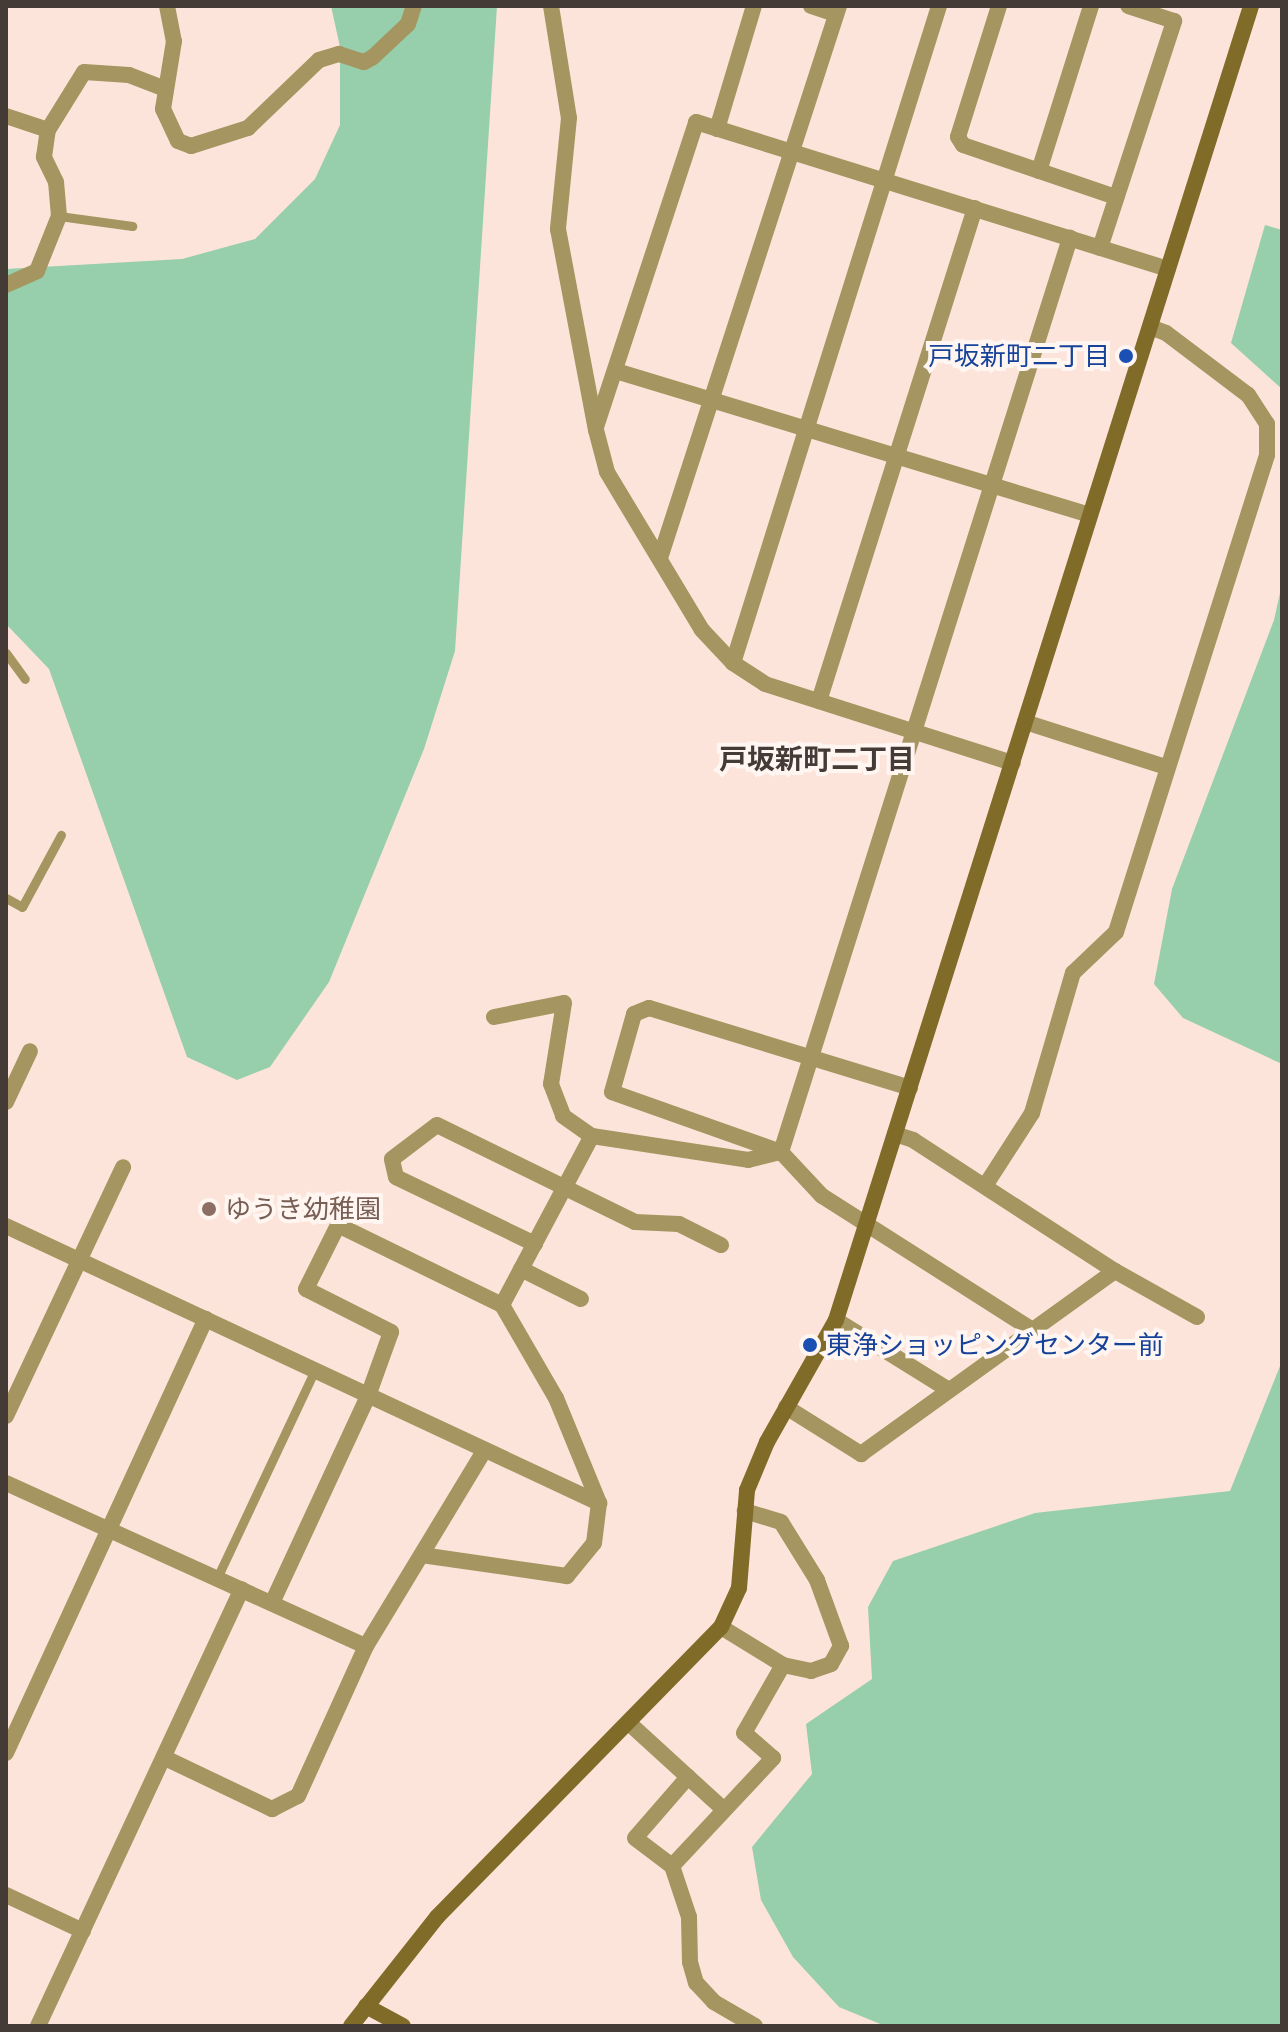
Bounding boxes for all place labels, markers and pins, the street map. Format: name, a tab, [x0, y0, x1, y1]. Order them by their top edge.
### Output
place label: 戸坂新町二丁目	[928, 340, 1110, 372]
marker: 戸坂新町二丁目	[1117, 347, 1135, 365]
place label: ゆうき幼稚園	[225, 1193, 381, 1225]
marker: ゆうき幼稚園	[200, 1200, 218, 1218]
place label: 東浄ショッピングセンター前	[826, 1329, 1164, 1361]
marker: 東浄ショッピングセンター前	[801, 1336, 819, 1354]

